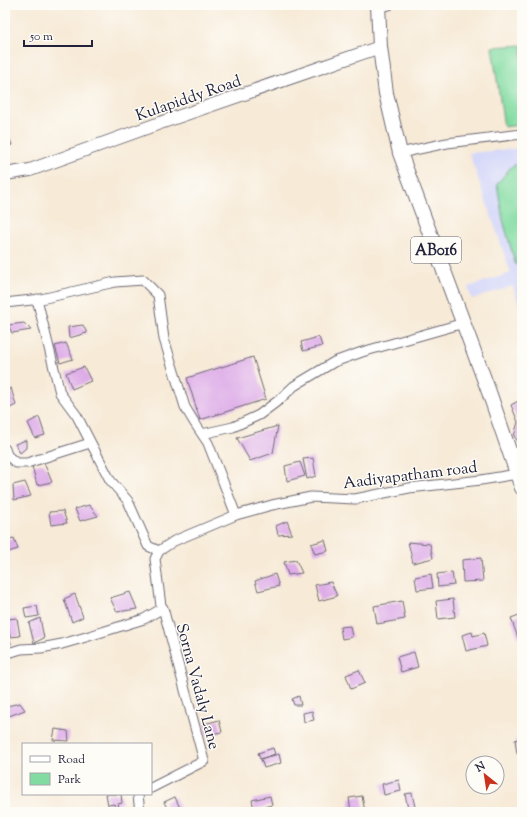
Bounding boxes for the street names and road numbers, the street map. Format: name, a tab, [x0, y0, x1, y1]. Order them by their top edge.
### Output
street label: Kulapiddy Road	[133, 71, 245, 128]
road number: AB016	[411, 237, 461, 263]
street label: Aadiyapatham road	[342, 457, 479, 496]
street label: Sorna Vadaly Lane	[169, 621, 224, 752]

